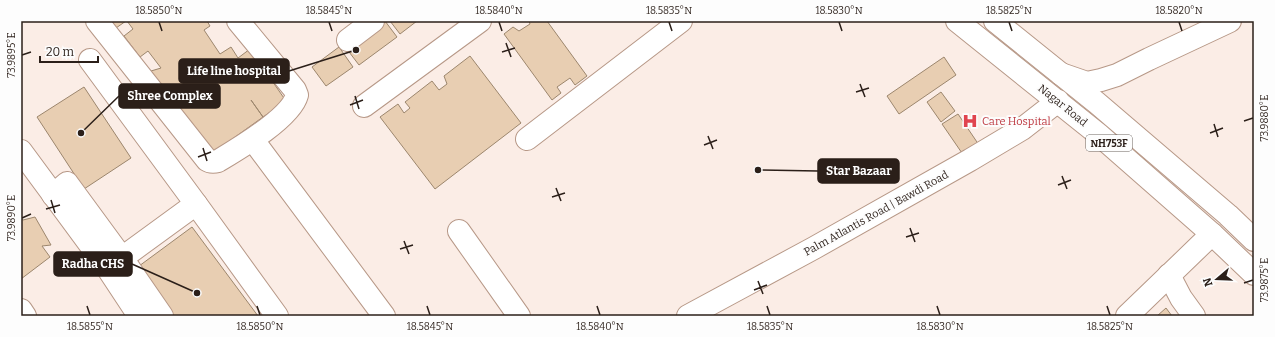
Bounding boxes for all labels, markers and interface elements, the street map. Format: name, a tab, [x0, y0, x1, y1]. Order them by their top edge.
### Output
text: 18.5850°N	[135, 5, 183, 17]
text: 18.5845°N	[306, 5, 352, 17]
text: 18.5840°N	[475, 5, 523, 17]
text: 18.5835°N	[646, 5, 692, 17]
text: 18.5830°N	[815, 5, 863, 17]
text: 18.5825°N	[986, 5, 1032, 17]
text: 18.5820°N	[1155, 5, 1203, 17]
text: 73.9895°E	[6, 32, 18, 78]
scale bar	[40, 38, 98, 64]
text: 20 m	[46, 45, 75, 59]
callout: Life line hospital	[179, 59, 289, 83]
text: Life line hospital	[187, 64, 281, 78]
street label: Nagar Road	[1035, 82, 1090, 129]
callout: Shree Complex	[119, 84, 220, 108]
text: Shree Complex	[127, 89, 213, 103]
text: 73.9880°E	[1259, 95, 1271, 141]
hospital icon: Care Hospital	[961, 112, 979, 130]
place label: Care Hospital	[982, 115, 1051, 128]
road number: NH753F	[1086, 135, 1132, 151]
callout: Star Bazaar	[818, 159, 899, 183]
text: Star Bazaar	[826, 164, 892, 178]
street label: Palm Atlantis Road | Bawdi Road	[802, 168, 951, 259]
text: 73.9890°E	[6, 195, 18, 241]
callout: Radha CHS	[54, 252, 132, 276]
text: Radha CHS	[62, 257, 124, 271]
text: 73.9875°E	[1259, 258, 1271, 302]
north arrow	[1197, 259, 1237, 299]
text: N	[1200, 275, 1216, 288]
text: 18.5855°N	[67, 321, 113, 333]
text: 18.5850°N	[236, 321, 284, 333]
text: 18.5845°N	[407, 321, 453, 333]
text: 18.5840°N	[576, 321, 624, 333]
text: 18.5835°N	[747, 321, 793, 333]
text: 18.5830°N	[916, 321, 964, 333]
text: 18.5825°N	[1087, 321, 1133, 333]

